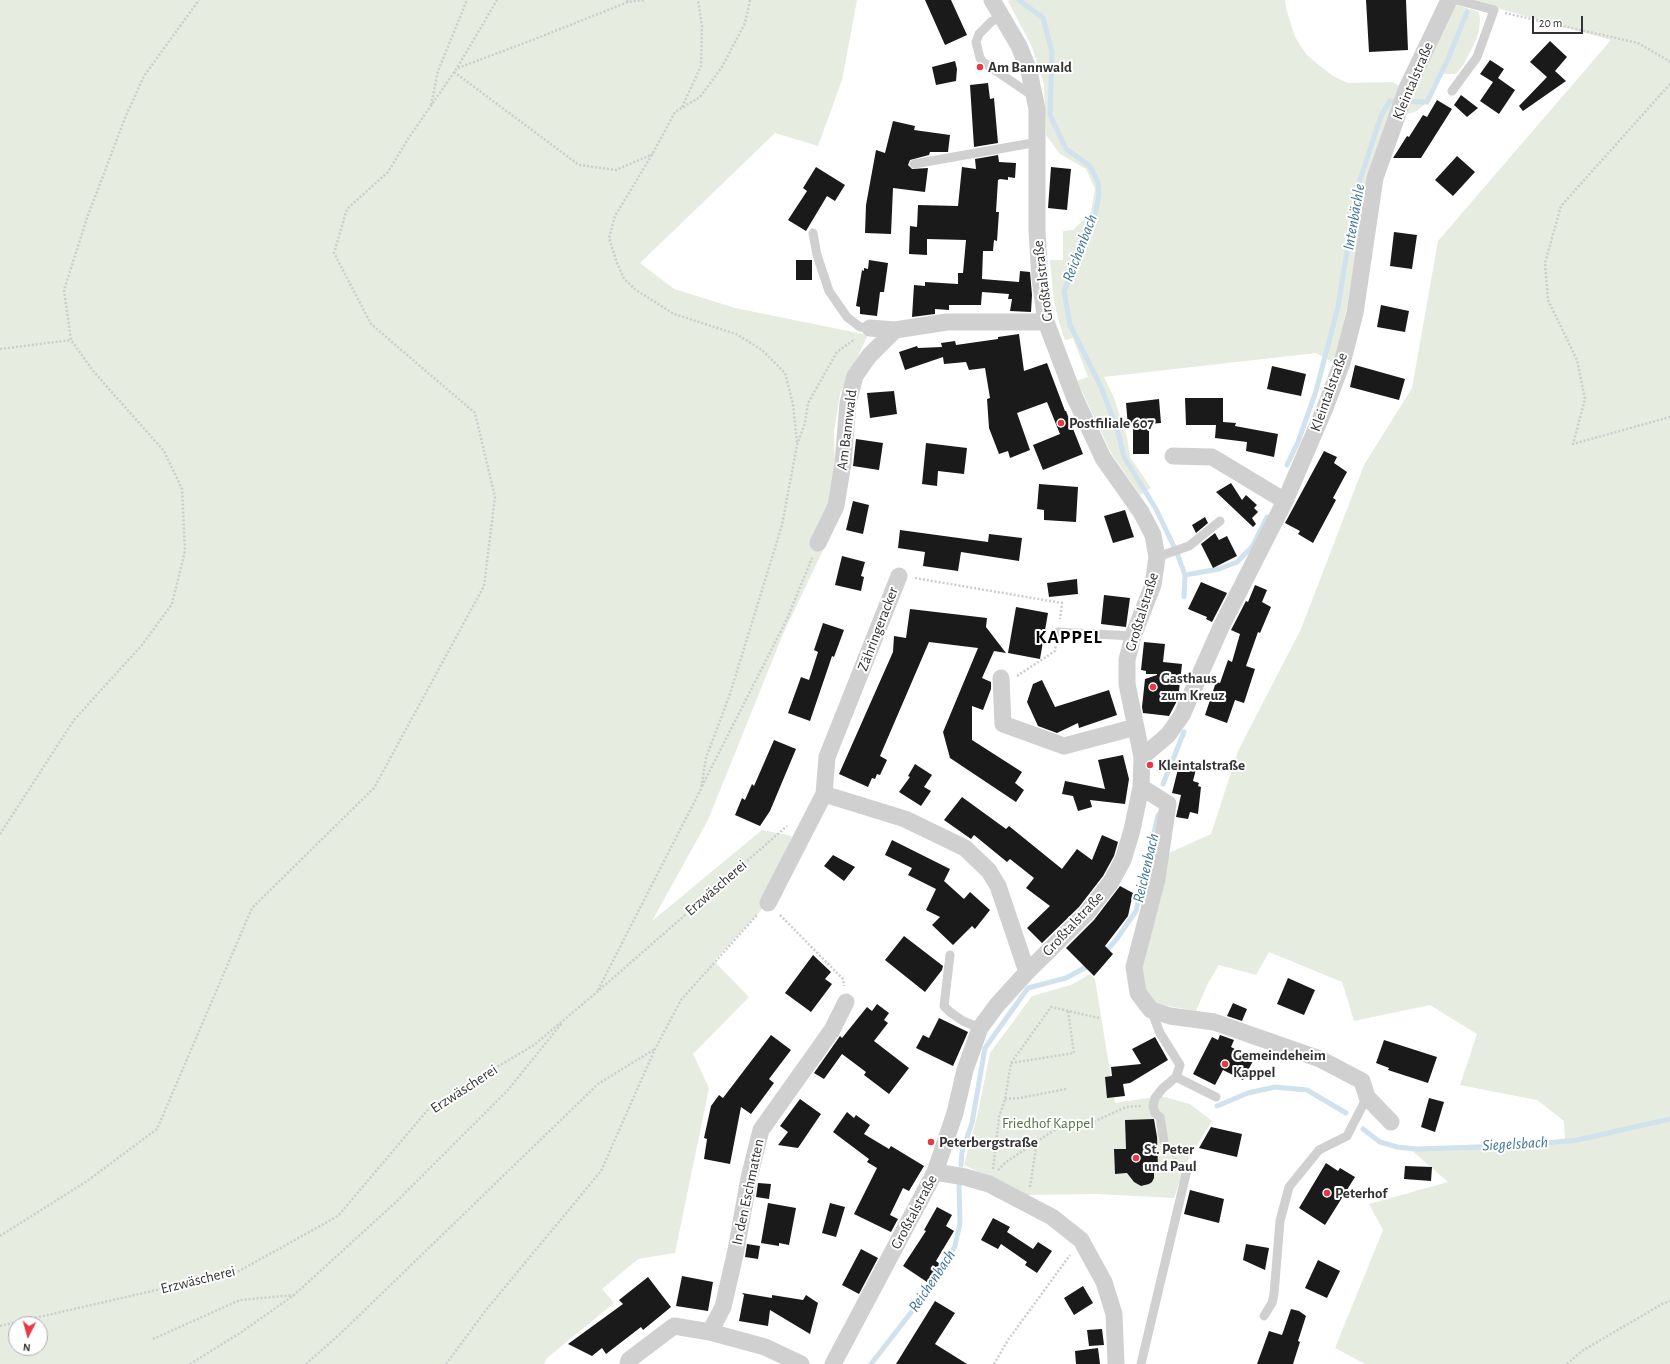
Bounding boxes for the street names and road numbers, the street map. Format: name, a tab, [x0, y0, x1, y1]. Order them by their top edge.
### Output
street label: Kleintalstraße	[1389, 39, 1437, 123]
street label: Großtalstraße	[1029, 239, 1057, 323]
street label: Kleintalstraße	[1306, 350, 1352, 434]
street label: Am Bannwald	[833, 389, 861, 471]
street label: Großtalstraße	[1121, 570, 1163, 654]
street label: Zähringeracker	[854, 584, 902, 674]
street label: Erzwäscherei	[681, 856, 751, 920]
street label: Großtalstraße	[1039, 888, 1107, 960]
street label: Erzwäscherei	[427, 1061, 501, 1117]
street label: In den Eschmatten	[728, 1137, 768, 1247]
street label: Großtalstraße	[887, 1172, 941, 1252]
street label: Erzwäscherei	[159, 1262, 237, 1298]

